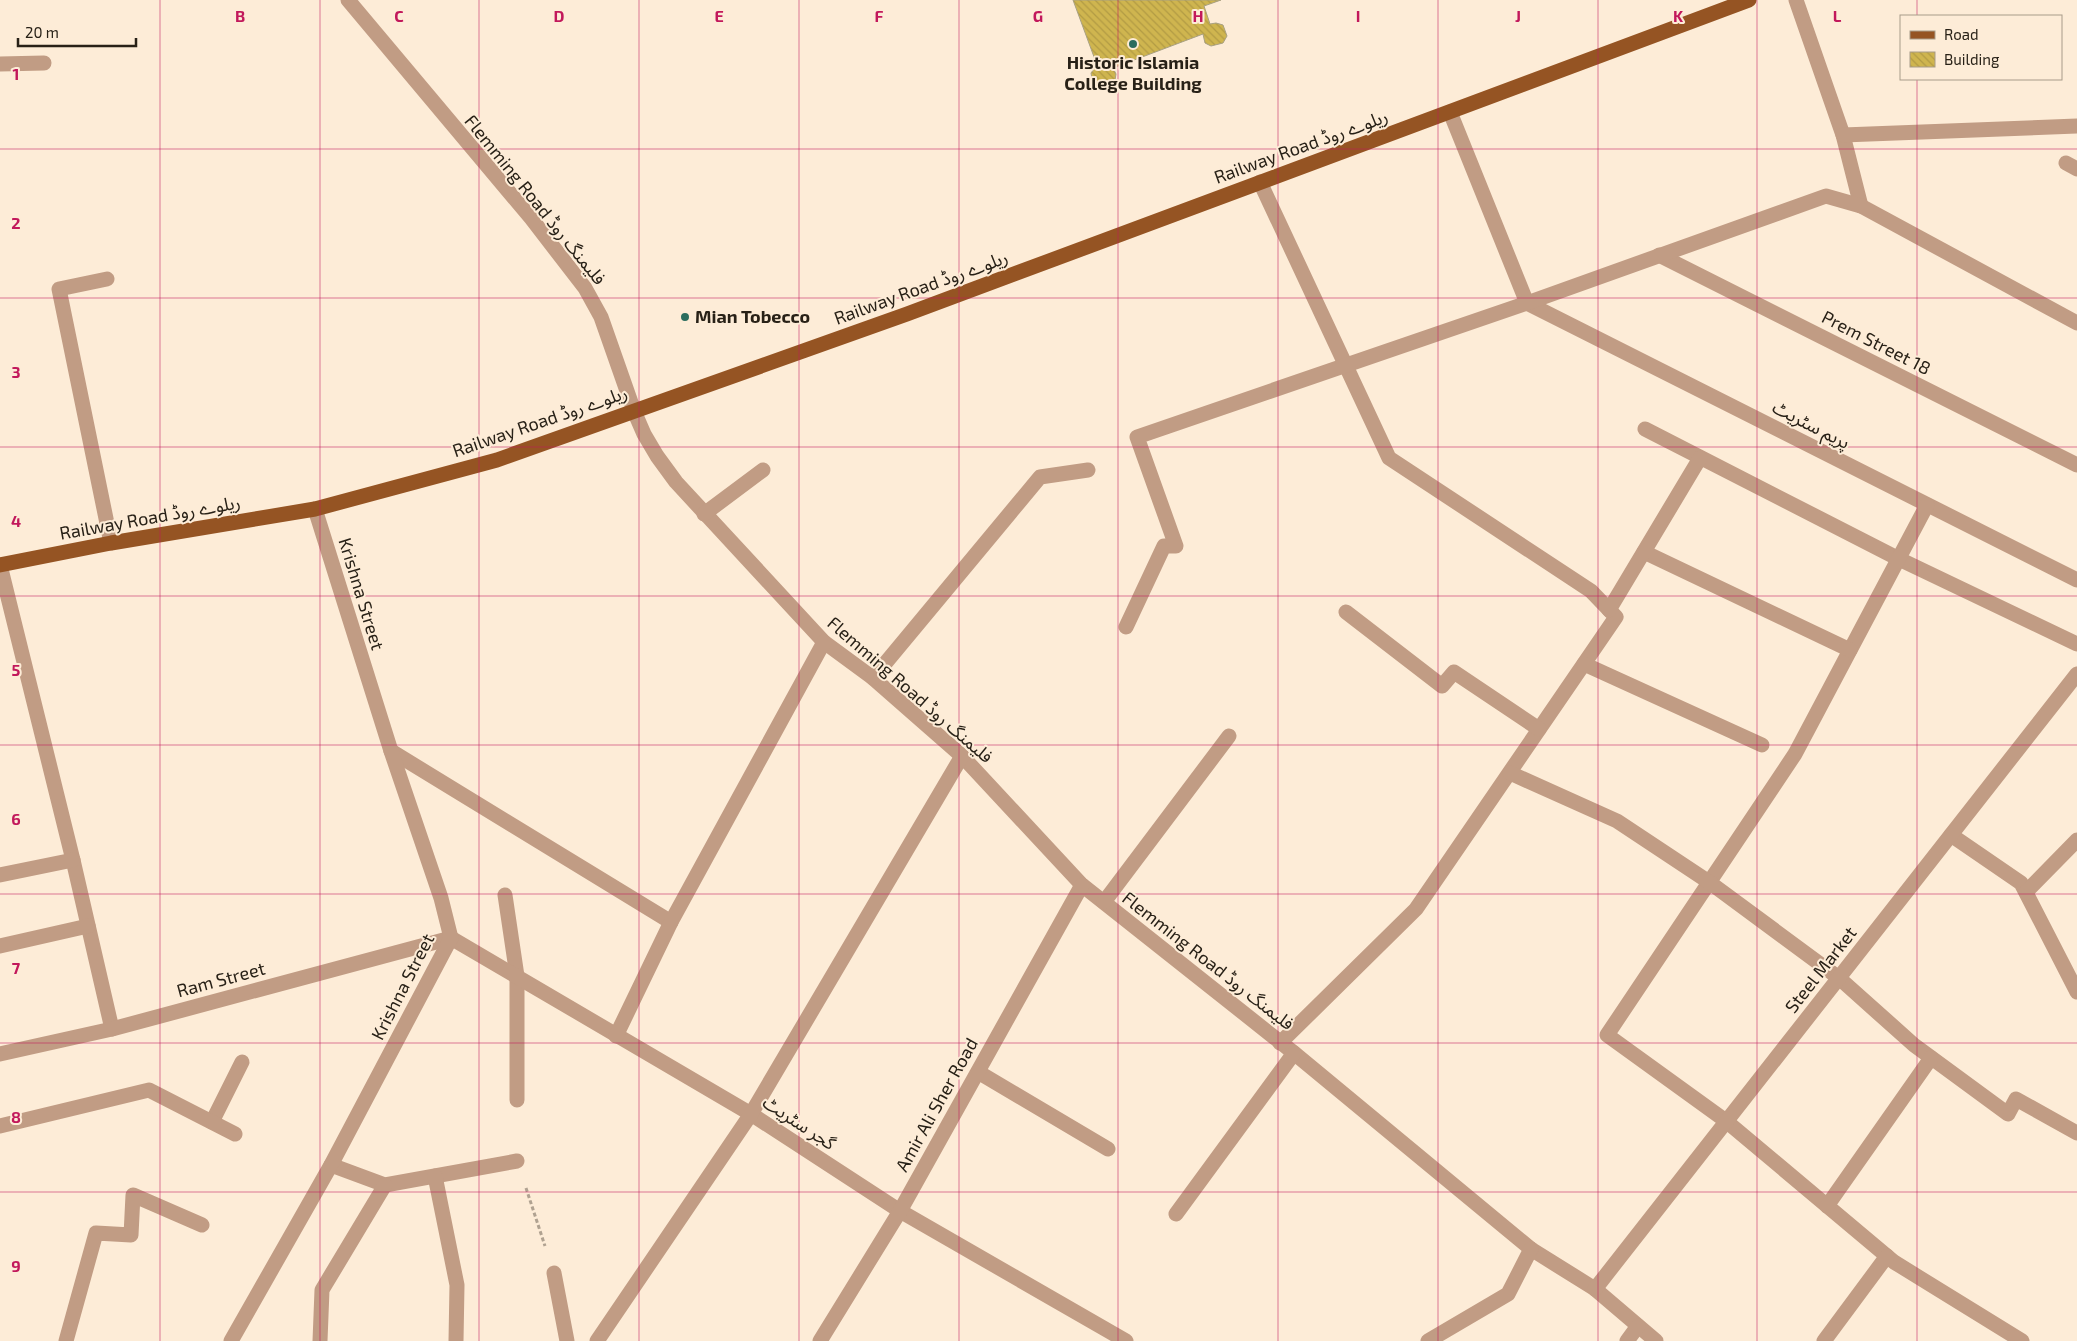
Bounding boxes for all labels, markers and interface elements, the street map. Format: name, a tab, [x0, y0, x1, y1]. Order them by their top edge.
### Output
text: B	[235, 6, 245, 25]
text: C	[394, 6, 404, 25]
text: D	[554, 6, 565, 25]
text: E	[714, 6, 724, 25]
text: F	[875, 6, 884, 25]
text: G	[1033, 6, 1043, 25]
text: H	[1192, 6, 1204, 25]
text: I	[1356, 6, 1360, 25]
text: J	[1515, 6, 1521, 25]
text: K	[1673, 6, 1684, 25]
text: L	[1833, 6, 1842, 25]
scale bar	[18, 15, 135, 47]
legend	[1900, 15, 2062, 80]
text: 20 m	[25, 23, 59, 41]
text: Road	[1944, 25, 1979, 43]
marker: Historic Islamia College Building	[1127, 38, 1139, 50]
text: Building	[1944, 50, 2000, 68]
place label: Historic Islamia College Building	[1064, 51, 1202, 94]
text: 1	[13, 64, 19, 83]
street label: Railway Road ریلوے روڈ	[1211, 104, 1391, 189]
street label: Flemming Road فلیمنگ روڈ	[460, 110, 611, 289]
text: 2	[11, 213, 21, 232]
street label: Railway Road ریلوے روڈ	[831, 245, 1011, 330]
place label: Mian Tobecco	[695, 305, 810, 327]
street label: Prem Street 18	[1818, 305, 1935, 379]
marker: Mian Tobecco	[679, 311, 691, 323]
text: 3	[11, 362, 21, 381]
street label: Railway Road ریلوے روڈ	[449, 381, 630, 462]
street label: پریم سٹریٹ	[1768, 395, 1854, 456]
street label: Railway Road ریلوے روڈ	[58, 490, 242, 545]
text: 4	[11, 511, 21, 530]
street label: Krishna Street	[334, 535, 390, 653]
street label: Flemming Road فلیمنگ روڈ	[823, 611, 998, 768]
text: 5	[12, 660, 21, 679]
text: 6	[11, 809, 21, 828]
street label: Flemming Road فلیمنگ روڈ	[1118, 886, 1299, 1035]
street label: Steel Market	[1780, 922, 1861, 1017]
street label: Krishna Street	[366, 930, 438, 1043]
street label: Ram Street	[174, 957, 268, 1001]
text: 7	[12, 958, 21, 977]
street label: Amir Ali Sher Road	[890, 1034, 982, 1175]
street label: گجر سٹریٹ	[758, 1090, 841, 1155]
text: 8	[11, 1107, 21, 1126]
text: 9	[11, 1256, 21, 1275]

